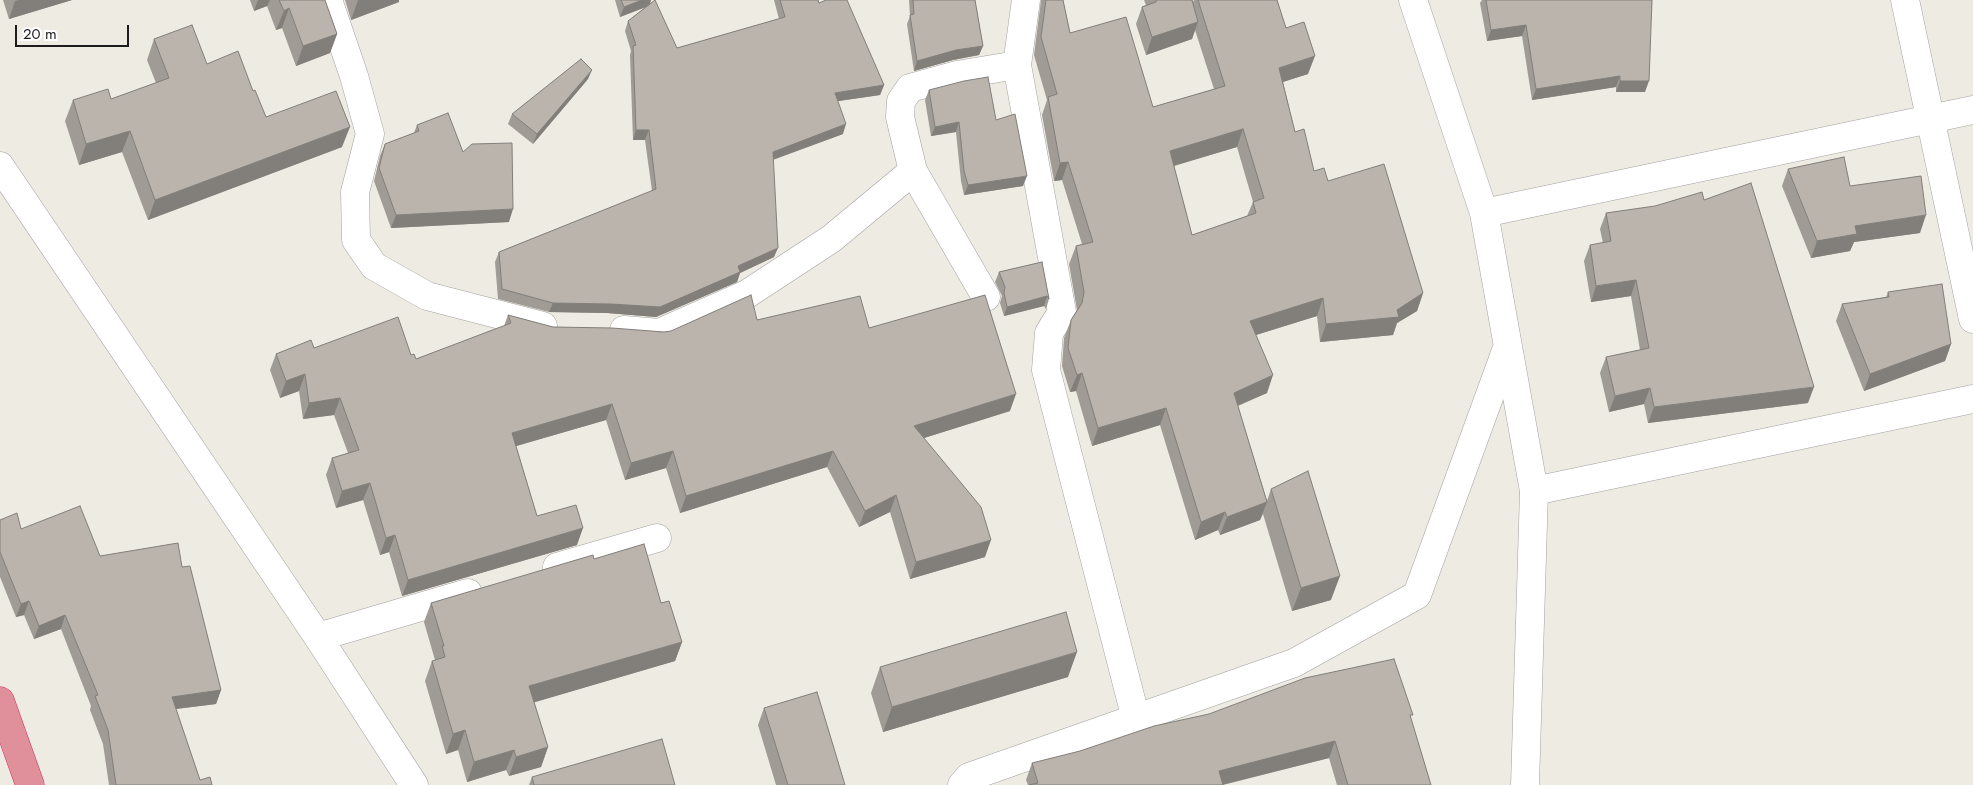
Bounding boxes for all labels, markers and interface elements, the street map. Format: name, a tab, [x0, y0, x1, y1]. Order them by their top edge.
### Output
scale bar	[18, 15, 131, 47]
text: 20 m	[23, 23, 57, 45]

